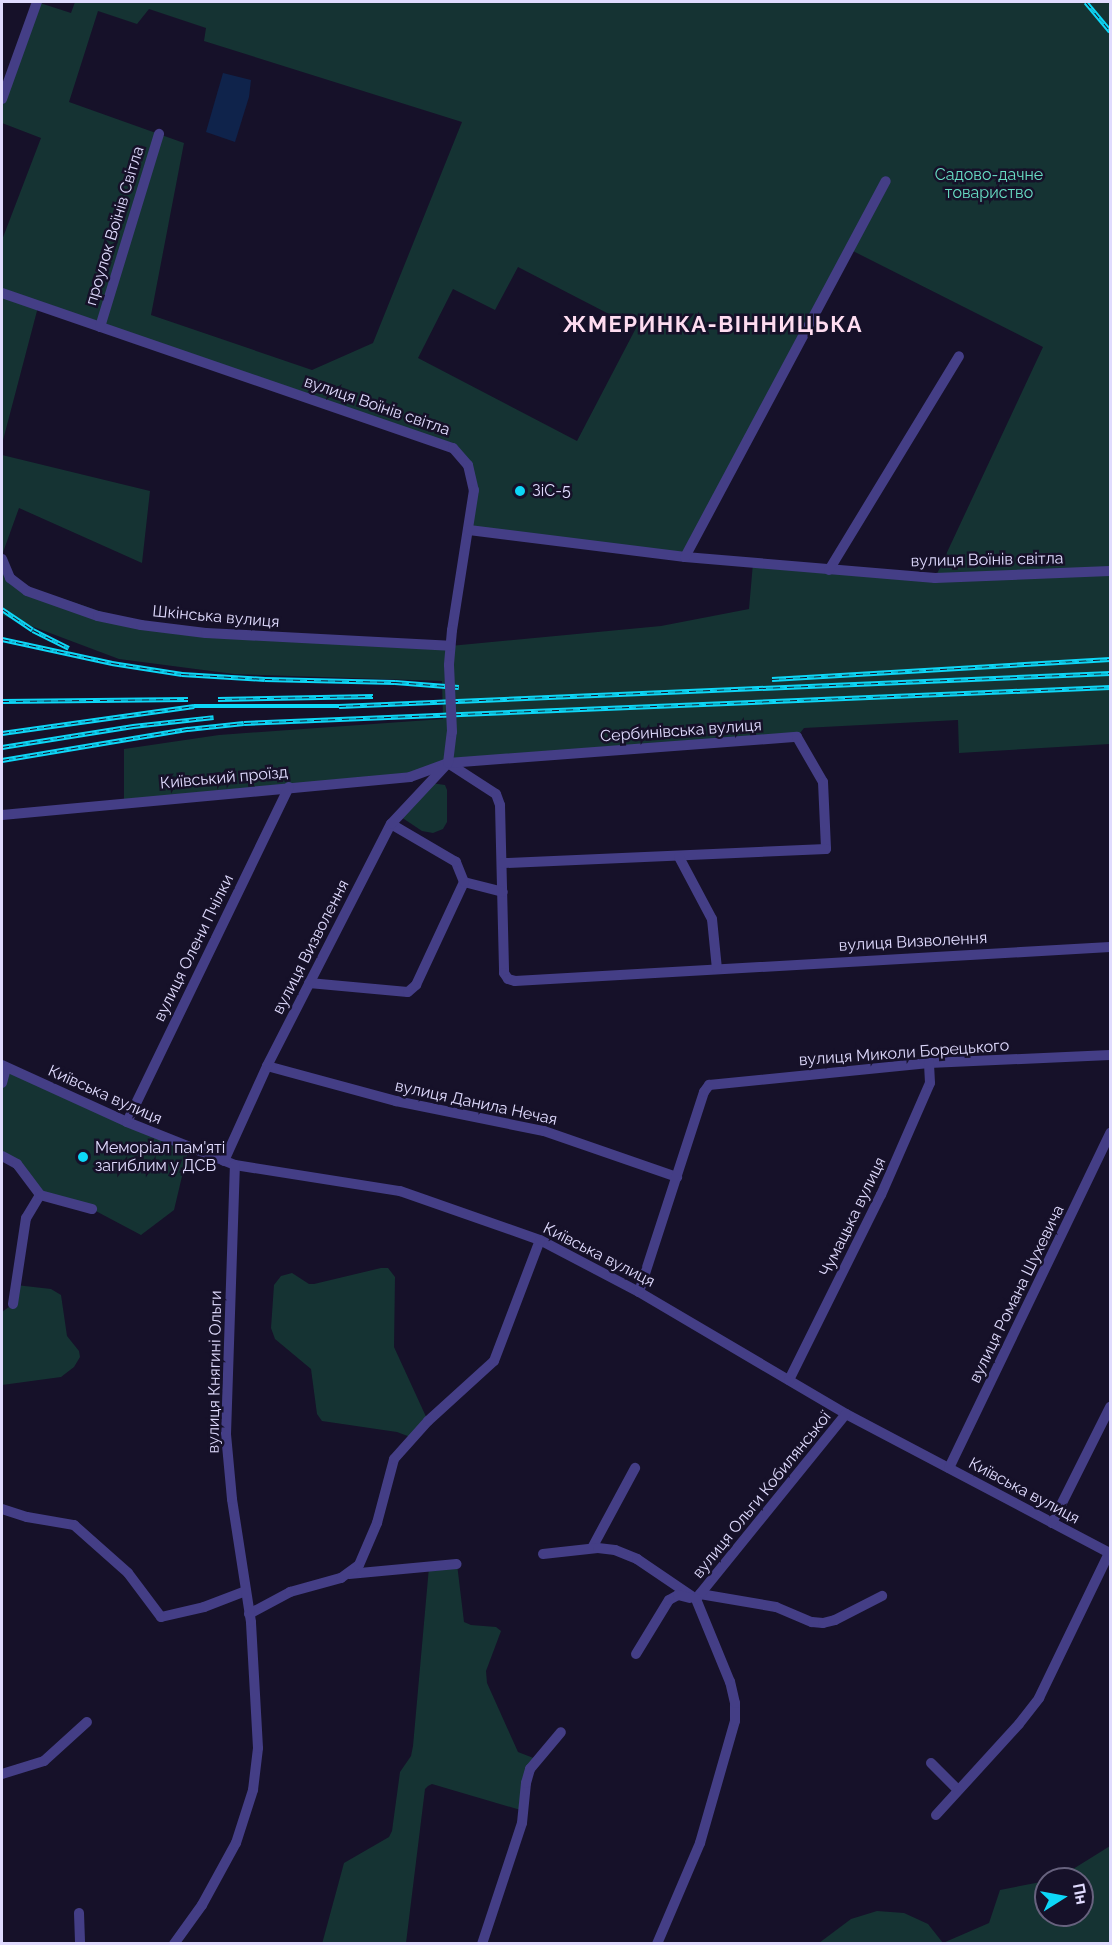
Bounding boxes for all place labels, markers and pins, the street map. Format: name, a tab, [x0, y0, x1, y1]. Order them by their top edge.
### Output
place label: ЗіС-5	[532, 481, 571, 501]
marker: ЗіС-5	[513, 484, 527, 498]
place label: Меморіал пам'яті загиблим у ДСВ	[95, 1138, 225, 1176]
marker: Меморіал пам'яті загиблим у ДСВ	[76, 1150, 90, 1164]

